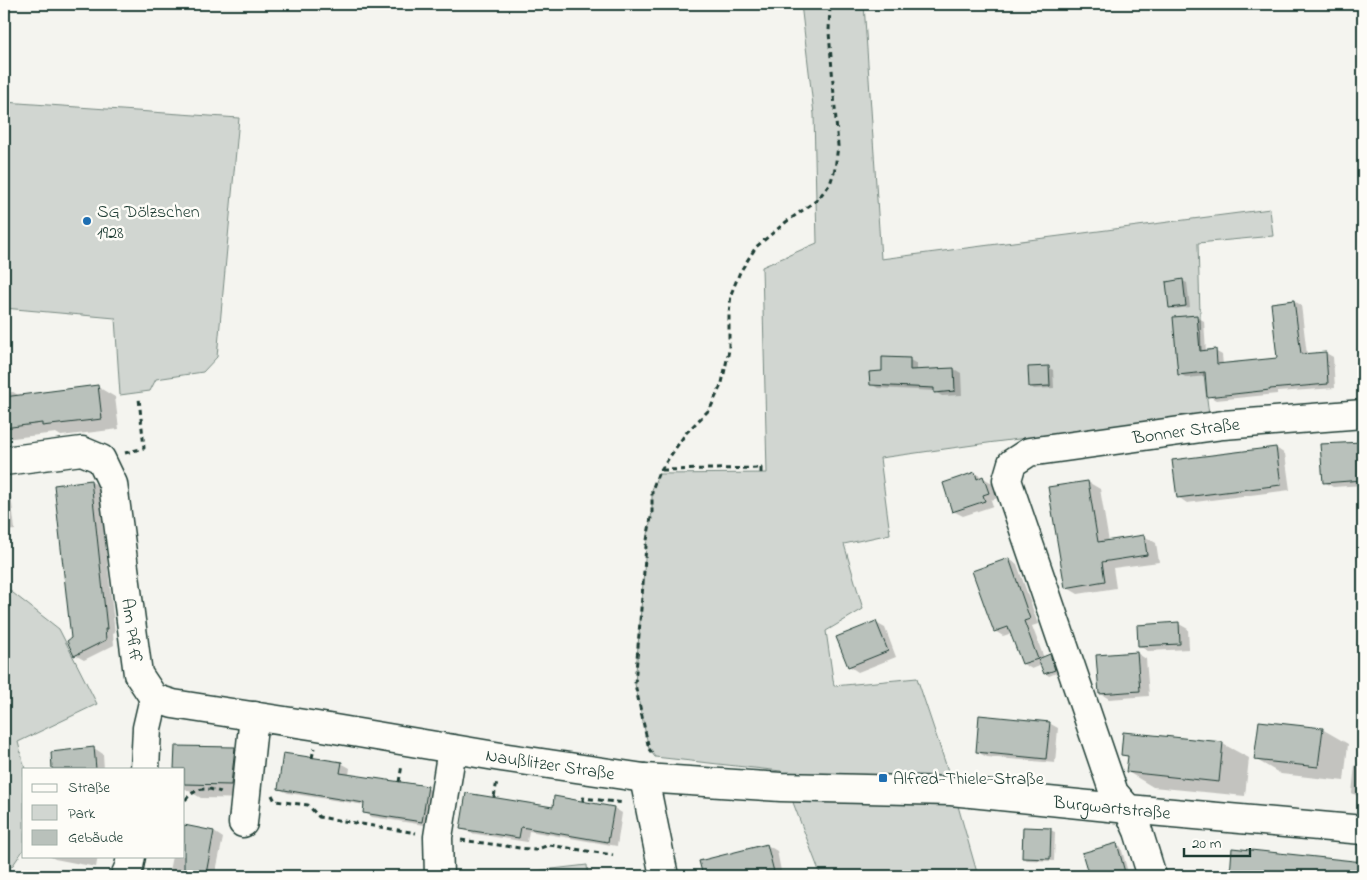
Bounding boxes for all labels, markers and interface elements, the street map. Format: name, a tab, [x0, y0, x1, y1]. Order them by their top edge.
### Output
place label: SG Dölzschen 1928	[97, 200, 200, 247]
marker: SG Dölzschen 1928	[81, 215, 93, 227]
street label: Bonner Straße	[1130, 413, 1242, 453]
street label: Am Pfiff	[113, 597, 147, 663]
street label: Naußlitzer Straße	[483, 744, 617, 789]
place label: Alfred-Thiele-Straße	[893, 767, 1045, 793]
legend	[22, 768, 185, 858]
marker: Alfred-Thiele-Straße	[877, 772, 889, 784]
text: Straße	[68, 777, 110, 799]
street label: Burgwartstraße	[1051, 790, 1172, 828]
text: Park	[68, 803, 96, 825]
scale bar	[1184, 825, 1251, 857]
text: Gebäude	[68, 827, 124, 849]
text: 20 m	[1192, 833, 1222, 855]

